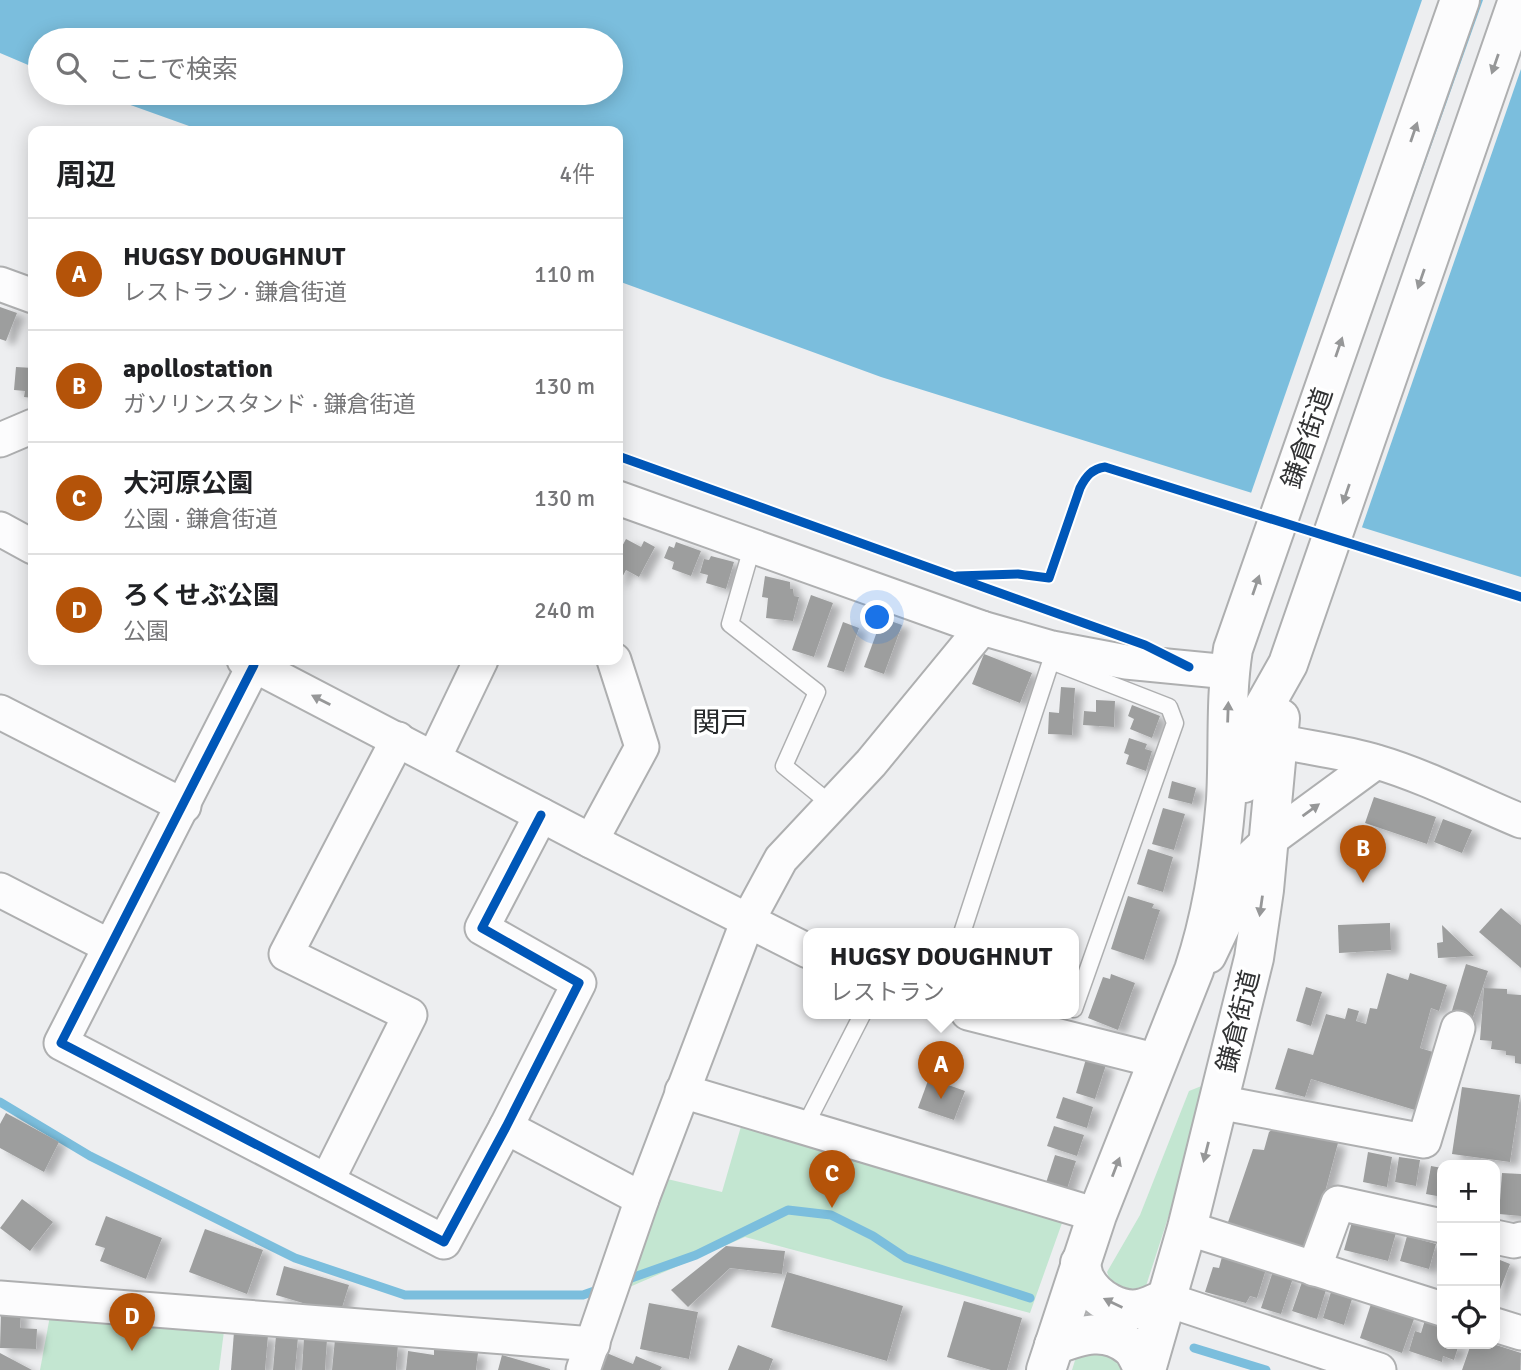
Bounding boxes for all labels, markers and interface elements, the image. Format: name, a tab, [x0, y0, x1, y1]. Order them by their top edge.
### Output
search box	[28, 28, 623, 105]
icon: search	[52, 48, 90, 86]
text: ここで検索	[108, 54, 238, 86]
one-way arrow	[1490, 54, 1501, 75]
one-way arrow	[1409, 122, 1420, 143]
text: 周辺	[56, 157, 116, 194]
text: 4件	[560, 160, 595, 189]
text: HUGSY DOUGHNUT	[123, 241, 345, 273]
text: A	[72, 260, 86, 289]
text: 110 m	[534, 260, 595, 289]
one-way arrow	[1415, 269, 1426, 290]
text: レストラン · 鎌倉街道	[123, 278, 347, 307]
one-way arrow	[1334, 336, 1345, 357]
text: apollostation	[123, 353, 273, 385]
text: B	[72, 372, 86, 401]
text: 130 m	[534, 372, 595, 401]
street label: 鎌倉街道	[1276, 384, 1340, 493]
text: ガソリンスタンド · 鎌倉街道	[123, 390, 416, 419]
text: 大河原公園	[123, 468, 253, 500]
text: C	[72, 484, 86, 513]
text: 130 m	[534, 484, 595, 513]
one-way arrow	[1340, 484, 1351, 505]
text: 公園 · 鎌倉街道	[123, 505, 278, 534]
one-way arrow	[1251, 574, 1262, 595]
text: ろくせぶ公園	[123, 580, 279, 612]
text: D	[71, 596, 87, 625]
text: 240 m	[534, 596, 595, 625]
your location	[860, 600, 894, 634]
text: 公園	[123, 617, 169, 646]
one-way arrow	[311, 694, 331, 706]
one-way arrow	[1223, 701, 1234, 723]
district label: 関戸	[692, 706, 748, 740]
one-way arrow	[1302, 803, 1320, 817]
pin: B	[1340, 825, 1386, 883]
one-way arrow	[1256, 895, 1267, 917]
popup	[803, 928, 1079, 1019]
text: HUGSY DOUGHNUT	[830, 941, 1052, 973]
street label: 鎌倉街道	[1211, 967, 1267, 1076]
text: レストラン	[830, 978, 945, 1007]
pin: A	[918, 1041, 964, 1099]
one-way arrow	[1200, 1141, 1211, 1163]
pin: C	[809, 1150, 855, 1208]
one-way arrow	[1111, 1156, 1122, 1177]
map controls	[1437, 1160, 1500, 1349]
button: +	[1437, 1160, 1500, 1223]
button: −	[1437, 1223, 1500, 1286]
button: locate	[1437, 1286, 1500, 1349]
pin: D	[109, 1293, 155, 1351]
one-way arrow	[1103, 1298, 1123, 1309]

